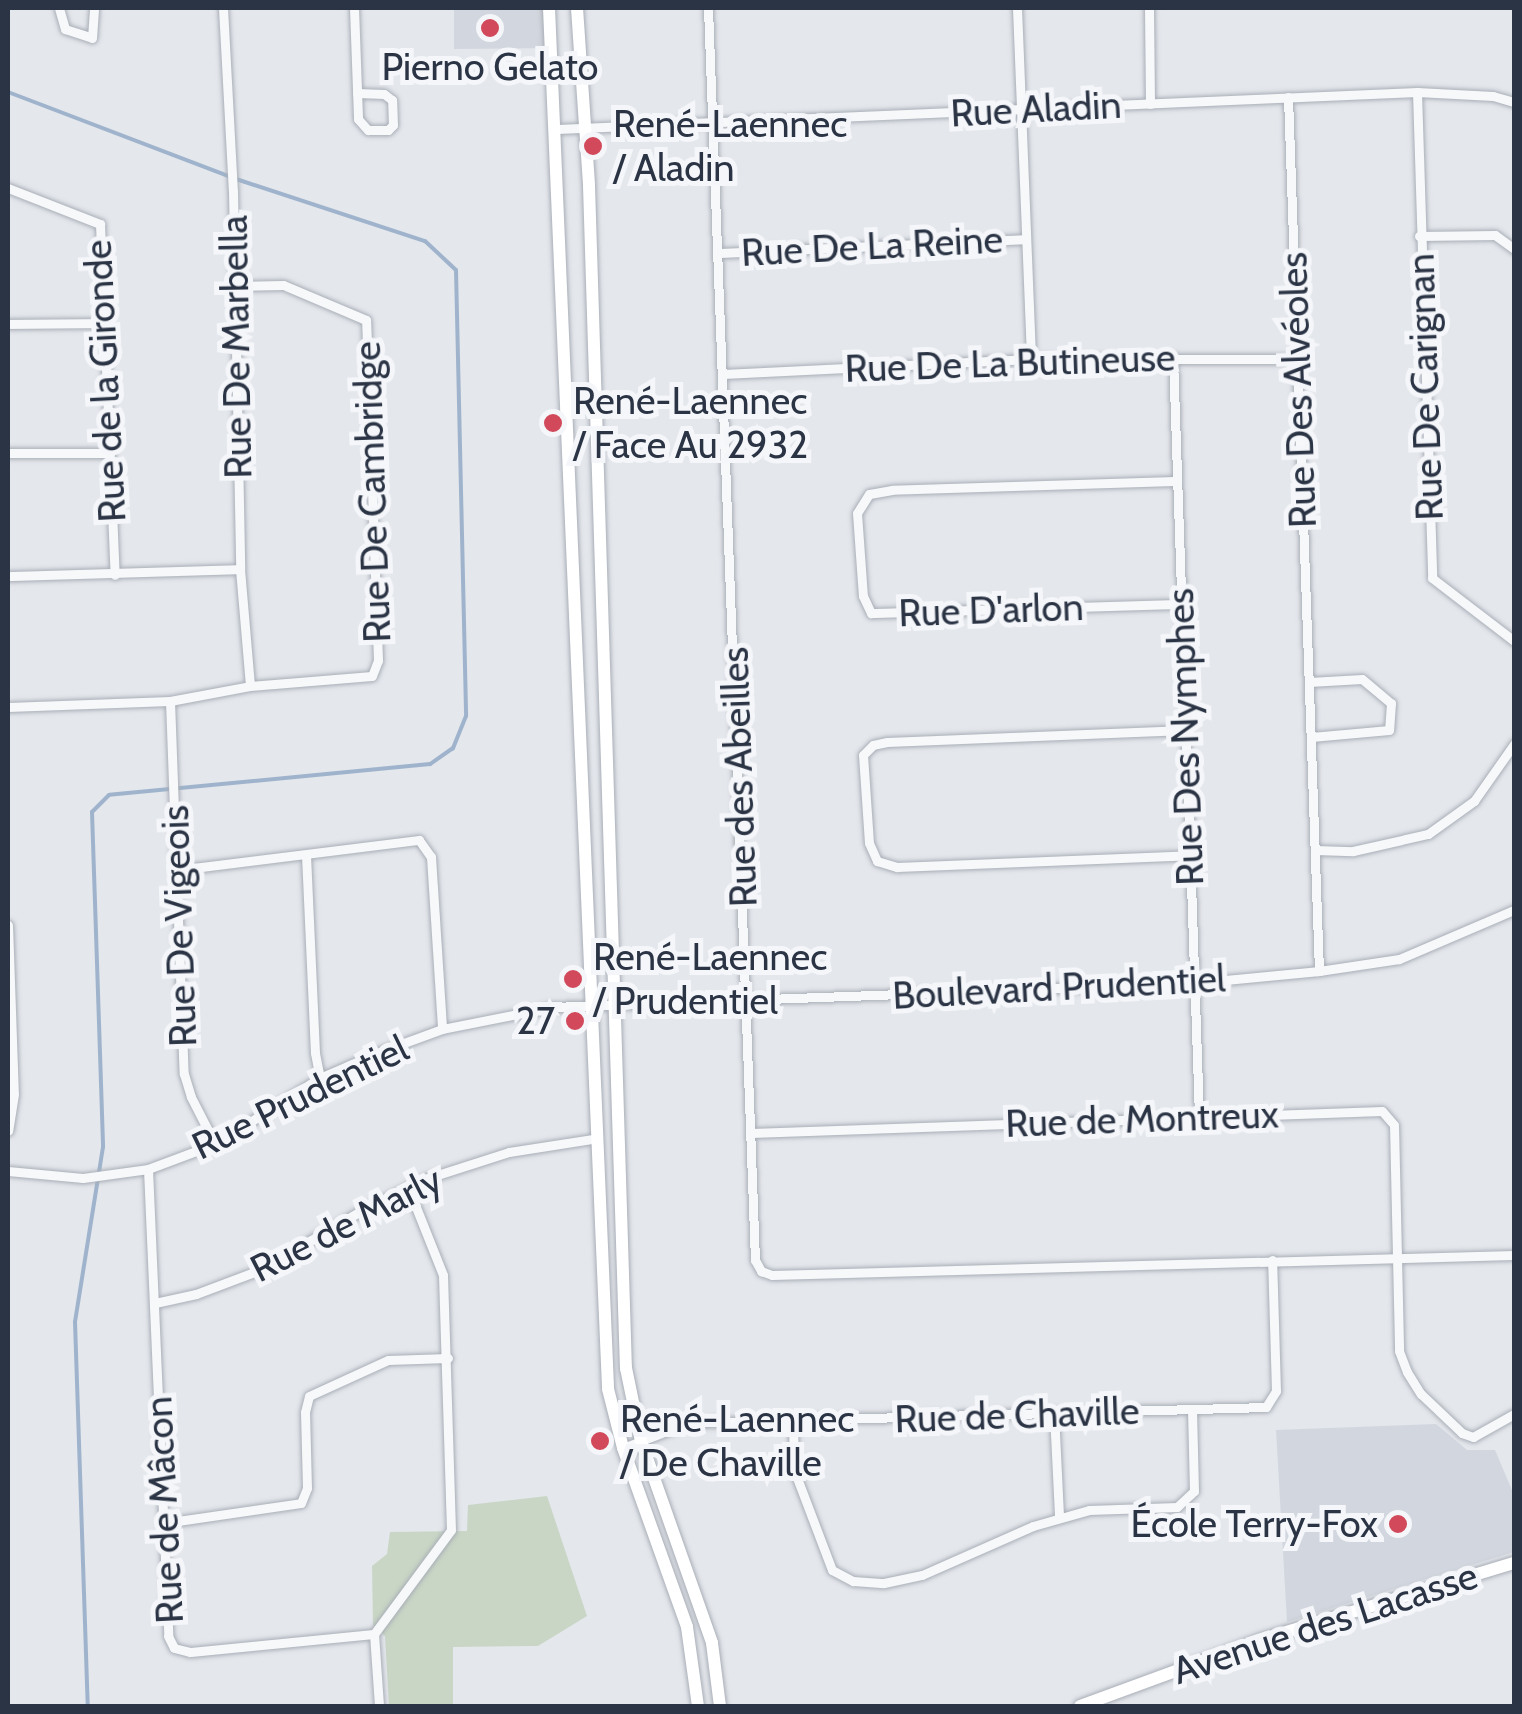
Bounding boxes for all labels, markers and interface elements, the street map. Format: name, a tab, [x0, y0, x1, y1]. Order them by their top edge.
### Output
marker: Pierno Gelato	[479, 17, 501, 39]
place label: Pierno Gelato	[382, 44, 598, 90]
street label: Rue Aladin	[949, 82, 1123, 136]
place label: René-Laennec / Aladin	[613, 101, 847, 190]
marker: René-Laennec / Aladin	[582, 135, 604, 157]
street label: Rue De Marbella	[211, 215, 261, 479]
street label: Rue De La Reine	[740, 216, 1004, 276]
street label: Rue de la Gironde	[75, 239, 135, 523]
street label: Rue Des Alvéoles	[1270, 251, 1326, 529]
street label: Rue De Carignan	[1398, 253, 1452, 521]
street label: Rue De La Butineuse	[844, 334, 1176, 392]
street label: Rue De Cambridge	[344, 341, 400, 643]
place label: René-Laennec / Face Au 2932	[573, 378, 808, 468]
marker: René-Laennec / Face Au 2932	[542, 412, 564, 434]
street label: Rue D'arlon	[898, 584, 1084, 636]
street label: Rue Des Nymphes	[1157, 588, 1213, 886]
street label: Rue des Abeilles	[712, 646, 766, 908]
street label: Rue De Vigeois	[152, 804, 206, 1048]
place label: René-Laennec / Prudentiel	[593, 934, 827, 1024]
street label: Boulevard Prudentiel	[891, 956, 1227, 1018]
marker: René-Laennec / Prudentiel	[562, 968, 584, 990]
place label: 27	[516, 998, 555, 1044]
marker: 27	[564, 1010, 586, 1032]
street label: Rue Prudentiel	[185, 1025, 415, 1169]
street label: Rue de Montreux	[1005, 1091, 1279, 1147]
street label: Rue de Marly	[243, 1156, 449, 1292]
street label: Rue de Chaville	[894, 1388, 1140, 1442]
street label: Rue de Mâcon	[135, 1395, 193, 1625]
place label: René-Laennec / De Chaville	[620, 1396, 854, 1486]
marker: René-Laennec / De Chaville	[589, 1430, 611, 1452]
place label: École Terry-Fox	[1130, 1501, 1378, 1547]
marker: École Terry-Fox	[1387, 1513, 1409, 1535]
street label: Avenue des Lacasse	[1167, 1552, 1483, 1694]

